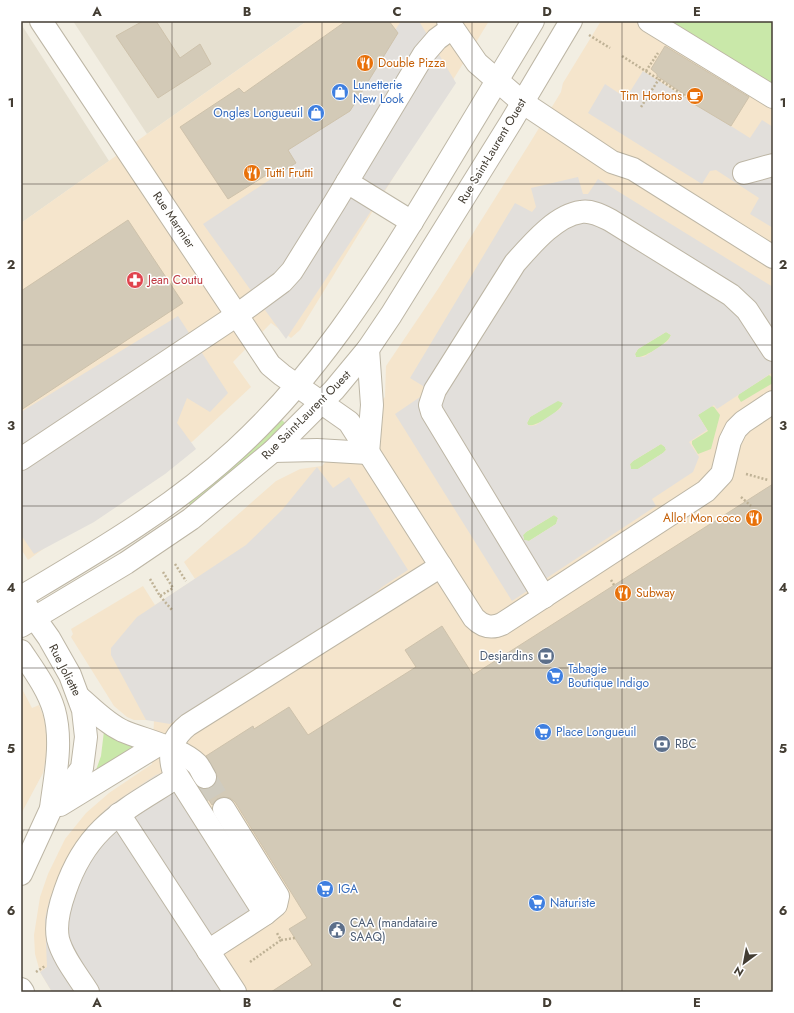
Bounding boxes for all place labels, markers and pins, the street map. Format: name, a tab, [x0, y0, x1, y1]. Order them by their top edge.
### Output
restaurant icon: Double Pizza	[355, 53, 375, 73]
place label: Double Pizza	[378, 54, 445, 72]
place label: Lunetterie New Look	[353, 76, 405, 108]
shop icon: Lunetterie New Look	[330, 82, 350, 102]
cafe icon: Tim Hortons	[685, 86, 705, 106]
place label: Tim Hortons	[621, 87, 682, 105]
shop icon: Ongles Longueuil	[306, 103, 326, 123]
place label: Ongles Longueuil	[213, 104, 303, 122]
restaurant icon: Tutti Frutti	[242, 163, 262, 183]
place label: Tutti Frutti	[265, 164, 313, 182]
pharmacy icon: Jean Coutu	[125, 270, 145, 290]
place label: Jean Coutu	[146, 271, 203, 289]
restaurant icon: Allo! Mon coco	[744, 508, 764, 528]
place label: Allo! Mon coco	[663, 509, 741, 527]
restaurant icon: Subway	[613, 583, 633, 603]
place label: Subway	[636, 584, 675, 602]
bank icon: Desjardins	[536, 646, 556, 666]
place label: Desjardins	[480, 647, 533, 665]
place label: Tabagie Boutique Indigo	[568, 660, 650, 692]
supermarket icon: Tabagie Boutique Indigo	[545, 666, 565, 686]
supermarket icon: Place Longueuil	[533, 722, 553, 742]
place label: Place Longueuil	[556, 723, 636, 741]
bank icon: RBC	[652, 734, 672, 754]
place label: RBC	[675, 735, 697, 753]
supermarket icon: IGA	[315, 879, 335, 899]
place label: IGA	[338, 880, 358, 898]
supermarket icon: Naturiste	[527, 893, 547, 913]
place label: Naturiste	[550, 894, 595, 912]
place label: CAA (mandataire SAAQ)	[350, 914, 438, 946]
public building icon: CAA (mandataire SAAQ)	[327, 920, 347, 940]

